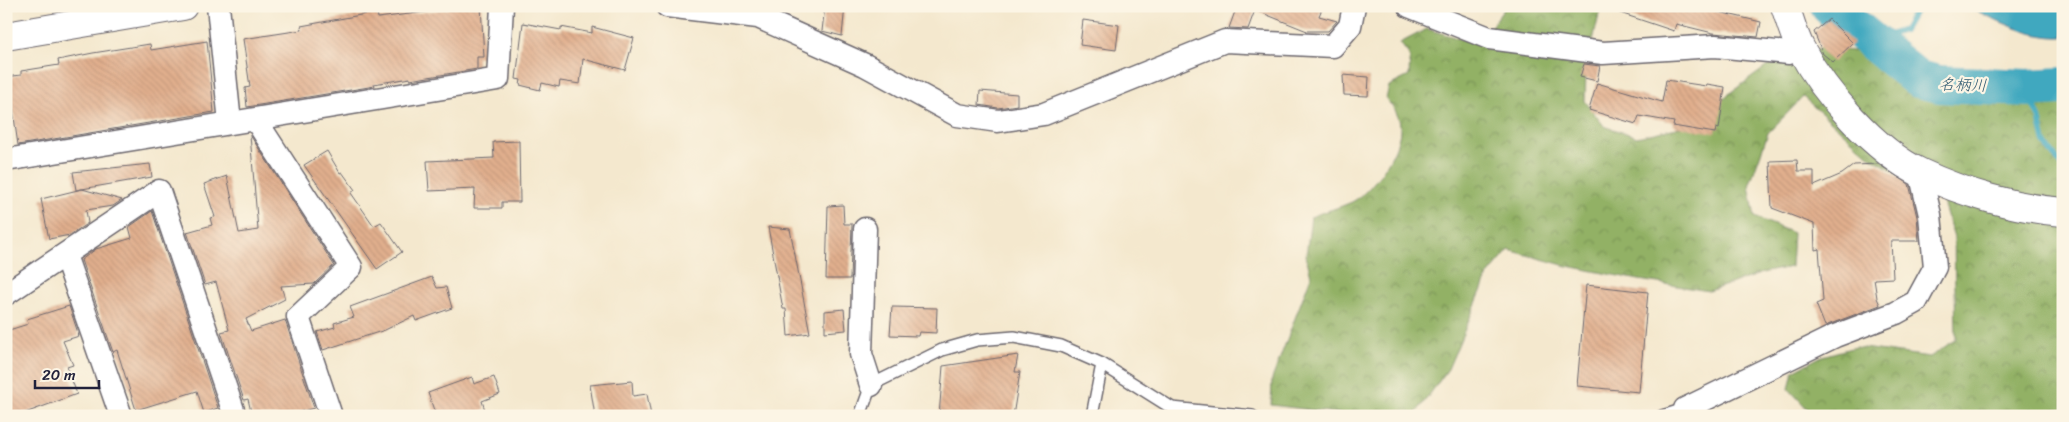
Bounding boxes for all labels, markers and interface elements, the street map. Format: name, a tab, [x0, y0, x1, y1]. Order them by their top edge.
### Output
water label: 名柄川	[1938, 69, 1987, 100]
scale bar	[35, 357, 99, 389]
text: 20 m	[42, 362, 76, 388]

